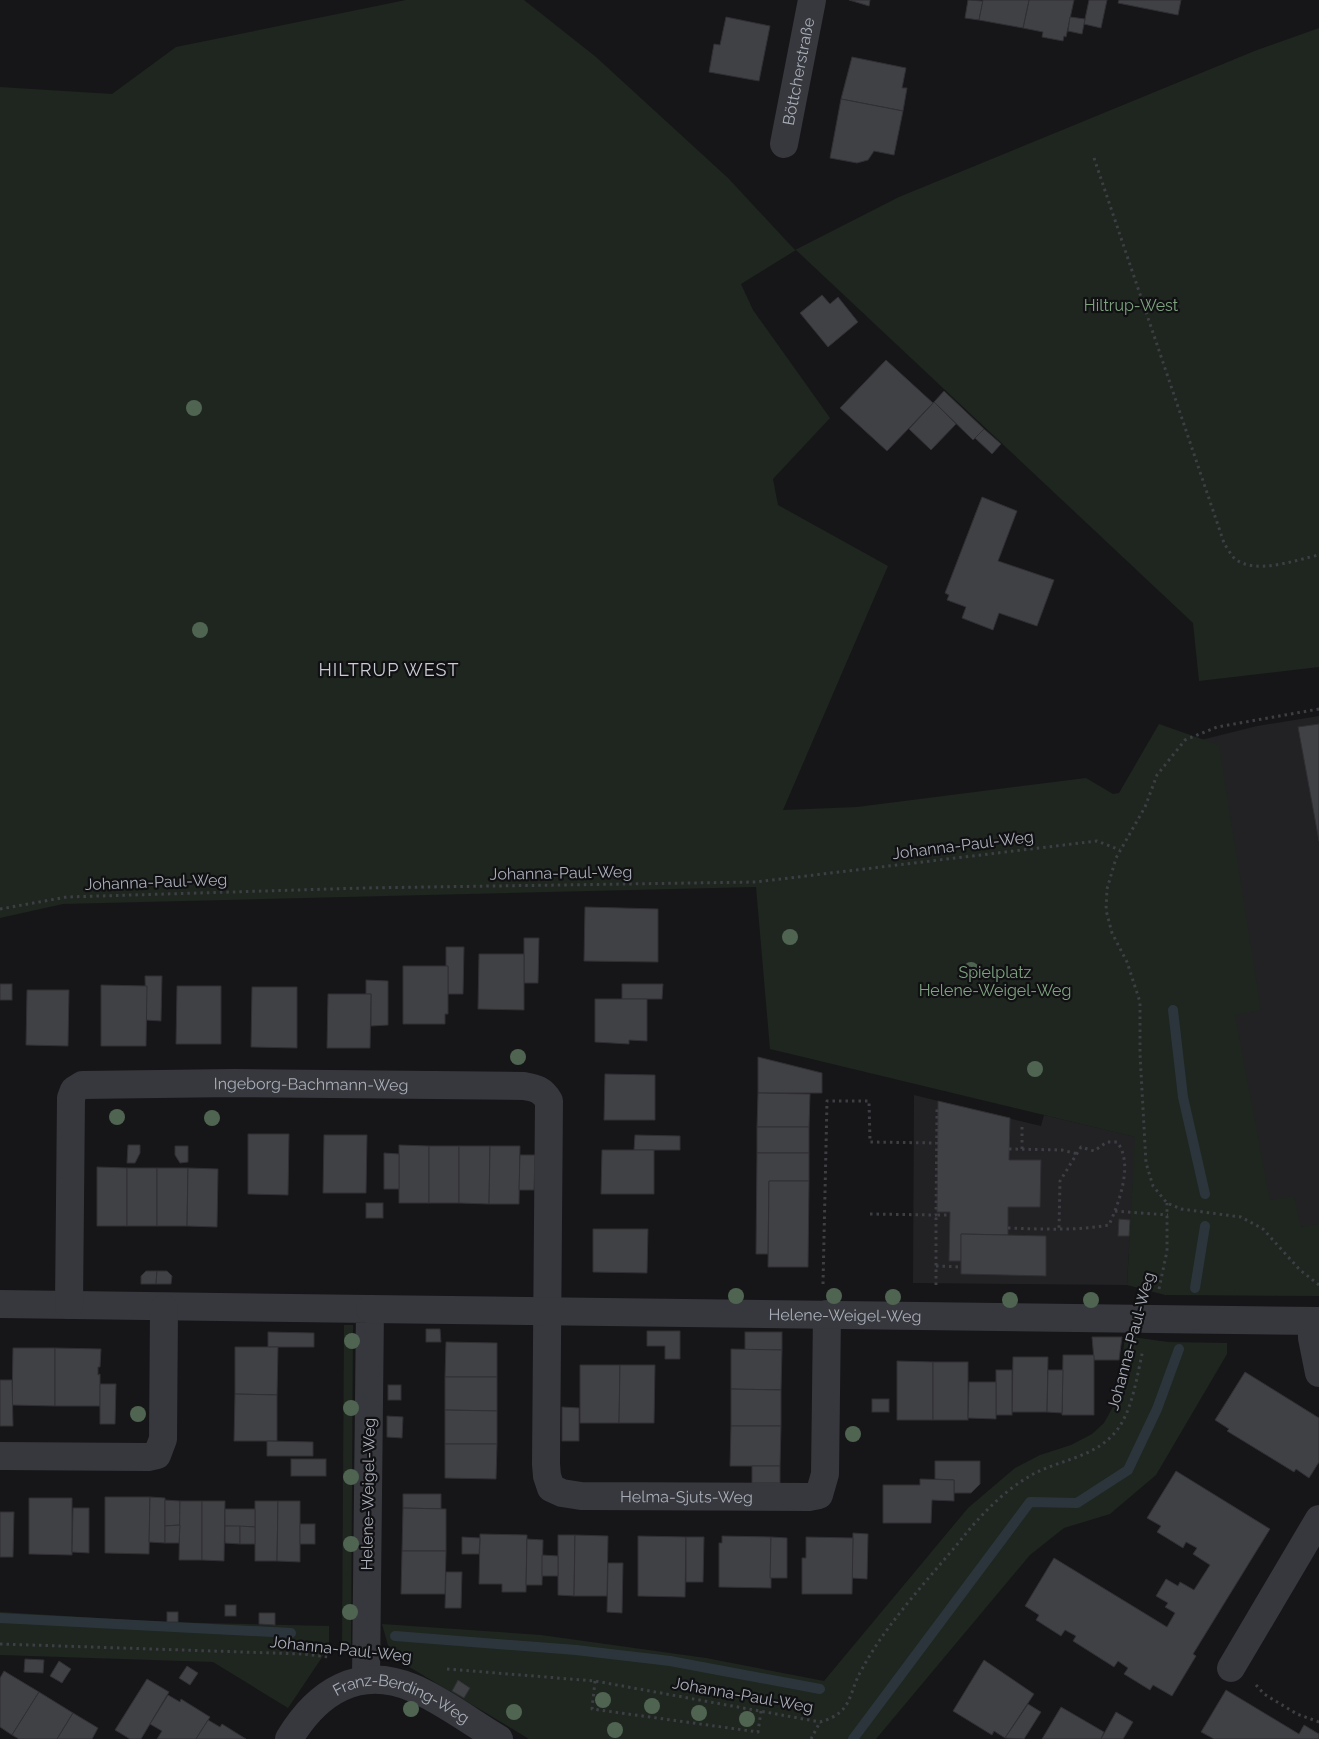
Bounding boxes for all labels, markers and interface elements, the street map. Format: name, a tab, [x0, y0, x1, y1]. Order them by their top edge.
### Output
street label: Böttcherstraße	[778, 16, 818, 127]
park label: Hiltrup-West	[1084, 296, 1179, 315]
district label: HILTRUP WEST	[319, 659, 459, 680]
street label: Johanna-Paul-Weg	[891, 827, 1035, 863]
street label: Johanna-Paul-Weg	[490, 862, 632, 884]
street label: Johanna-Paul-Weg	[84, 870, 228, 894]
park label: Spielplatz Helene-Weigel-Weg	[919, 963, 1071, 1000]
street label: Ingeborg-Bachmann-Weg	[213, 1073, 409, 1094]
street label: Johanna-Paul-Weg	[1103, 1270, 1159, 1412]
street label: Helene-Weigel-Weg	[768, 1305, 922, 1325]
street label: Helene-Weigel-Weg	[357, 1417, 379, 1571]
street label: Helma-Sjuts-Weg	[620, 1487, 753, 1506]
street label: Johanna-Paul-Weg	[269, 1632, 413, 1666]
street label: Franz-Berding-Weg	[329, 1670, 473, 1727]
street label: Johanna-Paul-Weg	[671, 1673, 815, 1717]

